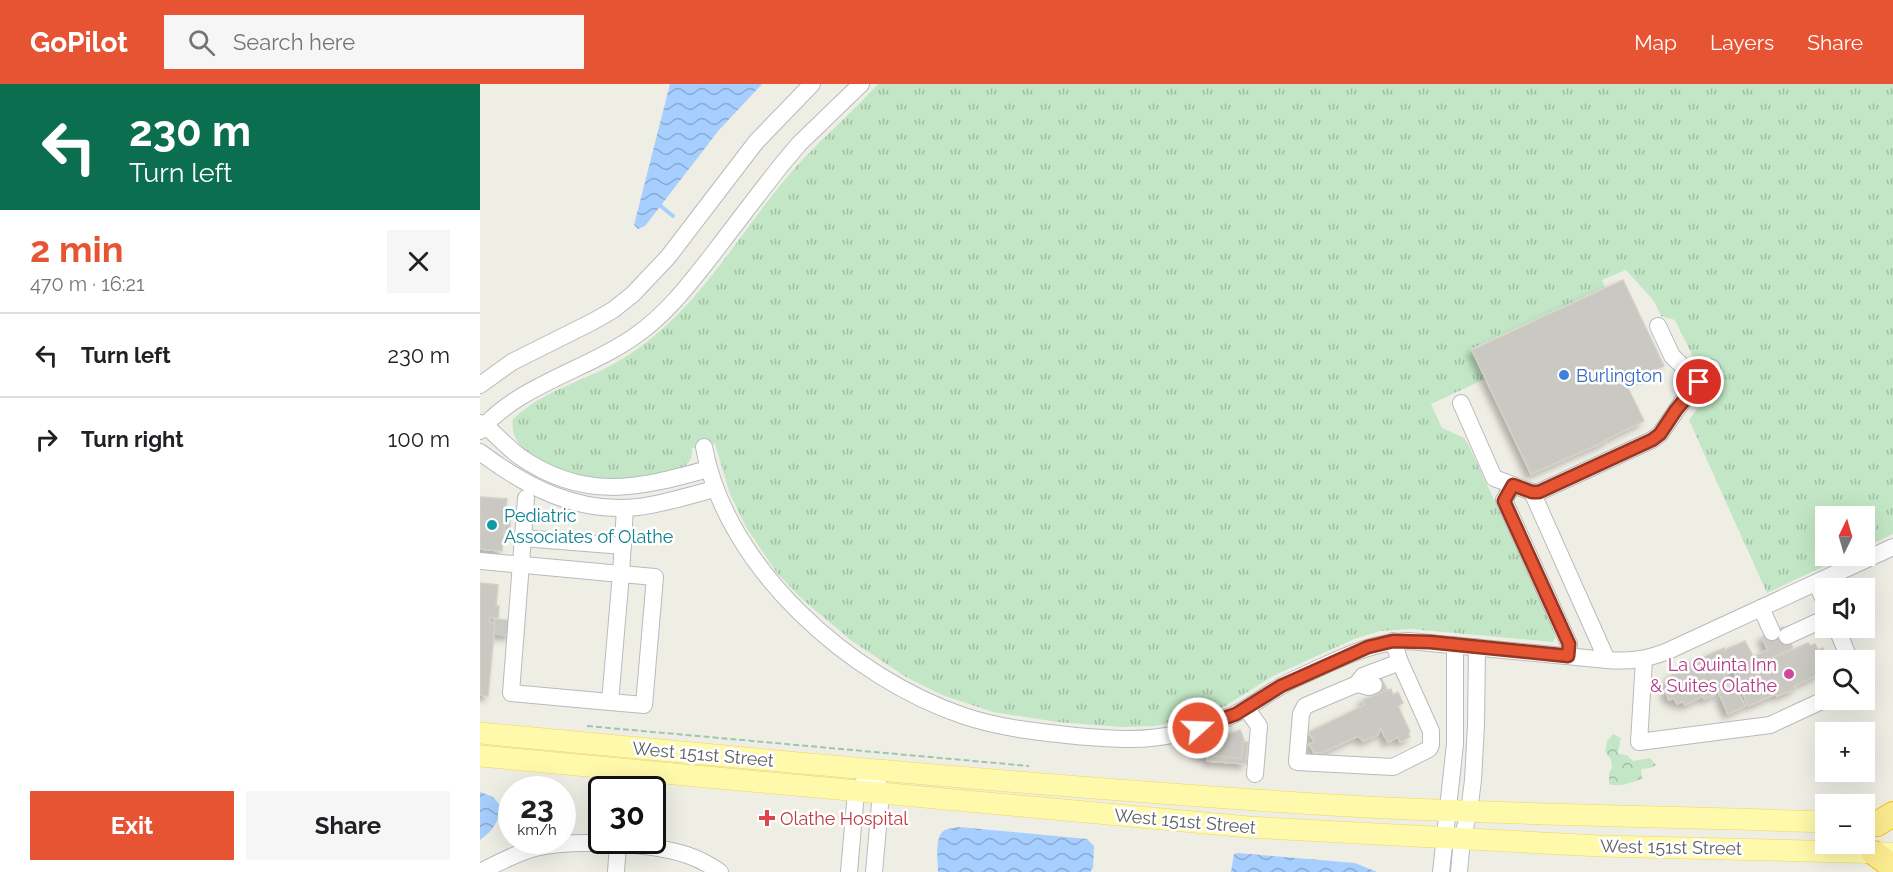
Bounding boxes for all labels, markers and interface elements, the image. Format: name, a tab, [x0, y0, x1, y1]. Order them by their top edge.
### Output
search box	[164, 15, 584, 69]
text: GoPilot	[30, 26, 128, 59]
icon: search	[185, 26, 218, 59]
text: Search here	[233, 29, 355, 55]
text: Map	[1634, 30, 1677, 55]
text: Layers	[1710, 30, 1774, 55]
text: Share	[1807, 30, 1863, 55]
text: 230 m	[129, 107, 251, 156]
icon: left	[30, 108, 108, 186]
text: Turn left	[129, 157, 232, 188]
text: 2 min	[30, 228, 123, 270]
button: close	[387, 230, 450, 293]
text: 470 m · 16:21	[30, 272, 145, 296]
icon: left	[30, 339, 63, 372]
text: Turn left	[81, 342, 171, 368]
text: 230 m	[387, 342, 450, 368]
pin	[1673, 356, 1724, 407]
place label: Burlington	[1576, 365, 1663, 386]
icon: arrive	[1682, 365, 1715, 398]
marker: Burlington	[1557, 368, 1571, 382]
icon: right	[30, 423, 63, 456]
text: Turn right	[81, 426, 184, 452]
text: 100 m	[388, 426, 450, 452]
place label: Pediatric Associates of Olathe	[504, 505, 674, 547]
north arrow	[1815, 506, 1875, 566]
map controls	[1815, 506, 1875, 854]
marker: Pediatric Associates of Olathe	[485, 518, 499, 532]
button: sound	[1815, 578, 1875, 638]
button: search	[1815, 650, 1875, 710]
place label: La Quinta Inn & Suites Olathe	[1650, 654, 1777, 696]
marker: La Quinta Inn & Suites Olathe	[1782, 667, 1796, 681]
position arrow	[1166, 696, 1230, 760]
button: +	[1815, 722, 1875, 782]
street label: West 151st Street	[631, 737, 775, 771]
speed limit sign: 30	[588, 776, 666, 854]
text: 23	[520, 790, 554, 825]
button: Exit	[30, 791, 234, 860]
button: Share	[246, 791, 450, 860]
button: −	[1815, 794, 1875, 854]
street label: West 151st Street	[1113, 804, 1257, 838]
place label: Olathe Hospital	[780, 808, 908, 829]
marker: Olathe Hospital	[758, 809, 776, 827]
text: km/h	[517, 821, 557, 839]
street label: West 151st Street	[1600, 835, 1742, 859]

